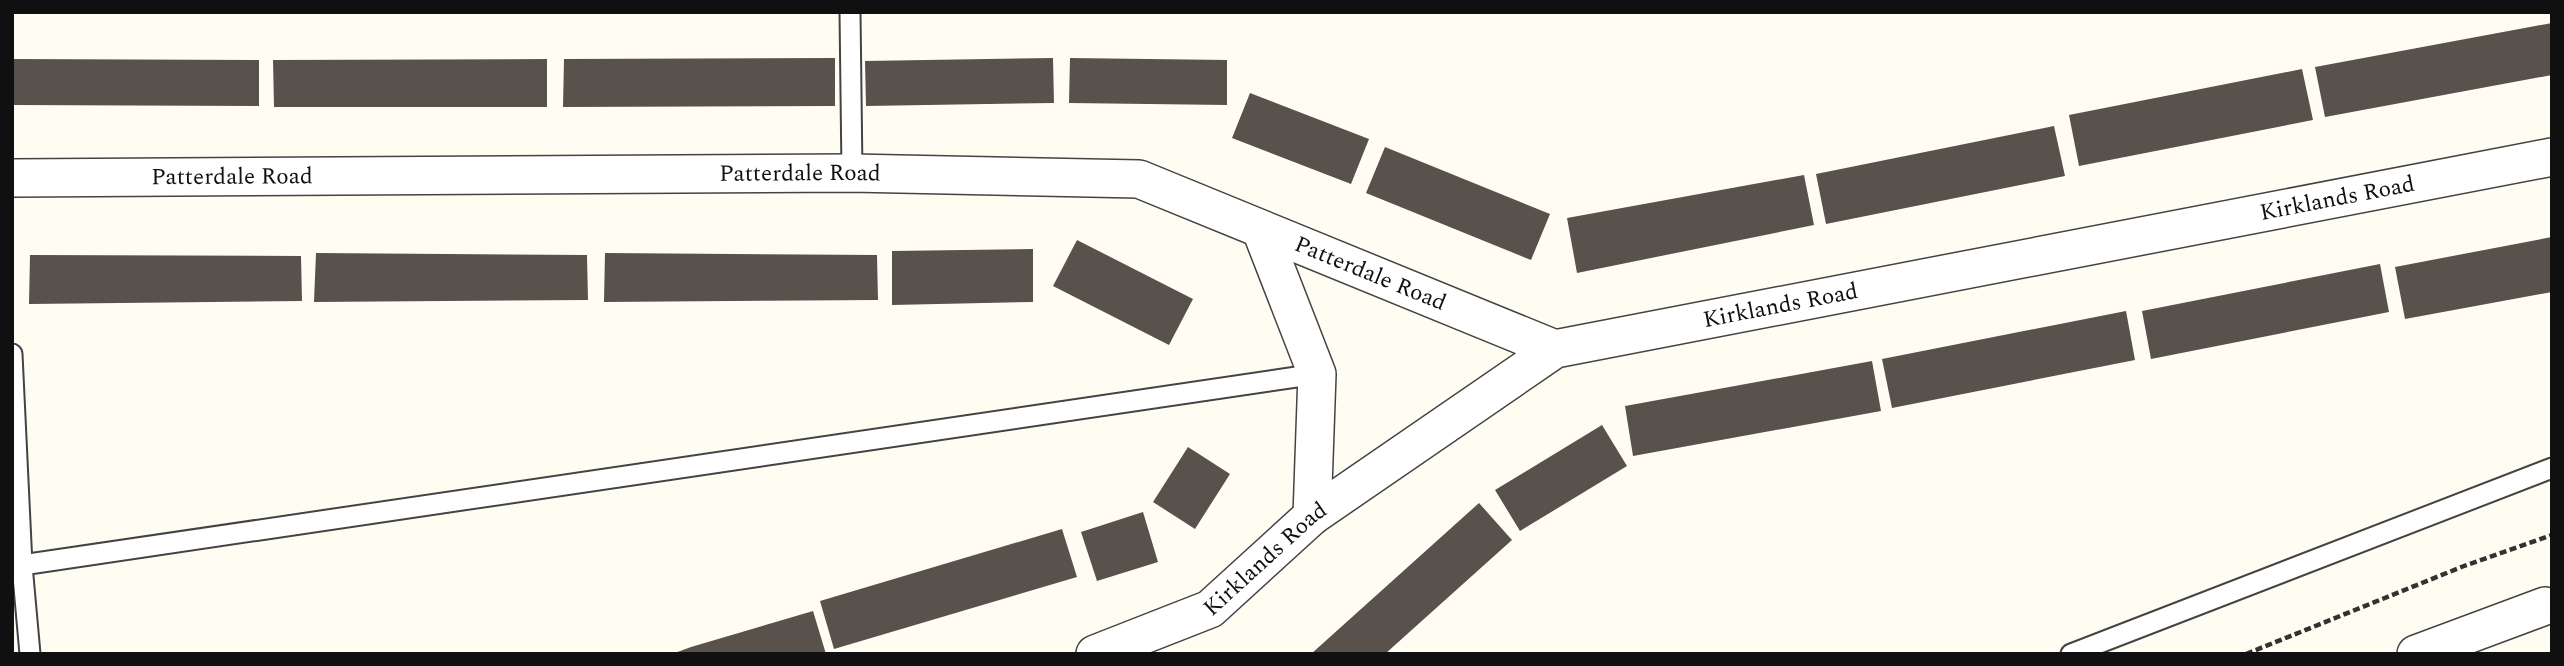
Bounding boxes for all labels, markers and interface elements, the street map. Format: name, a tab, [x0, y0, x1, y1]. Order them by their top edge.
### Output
street label: Patterdale Road	[719, 155, 881, 191]
street label: Patterdale Road	[151, 159, 313, 195]
street label: Kirklands Road	[2257, 166, 2418, 230]
street label: Patterdale Road	[1289, 227, 1452, 320]
street label: Kirklands Road	[1700, 274, 1861, 338]
street label: Kirklands Road	[1195, 493, 1334, 625]

